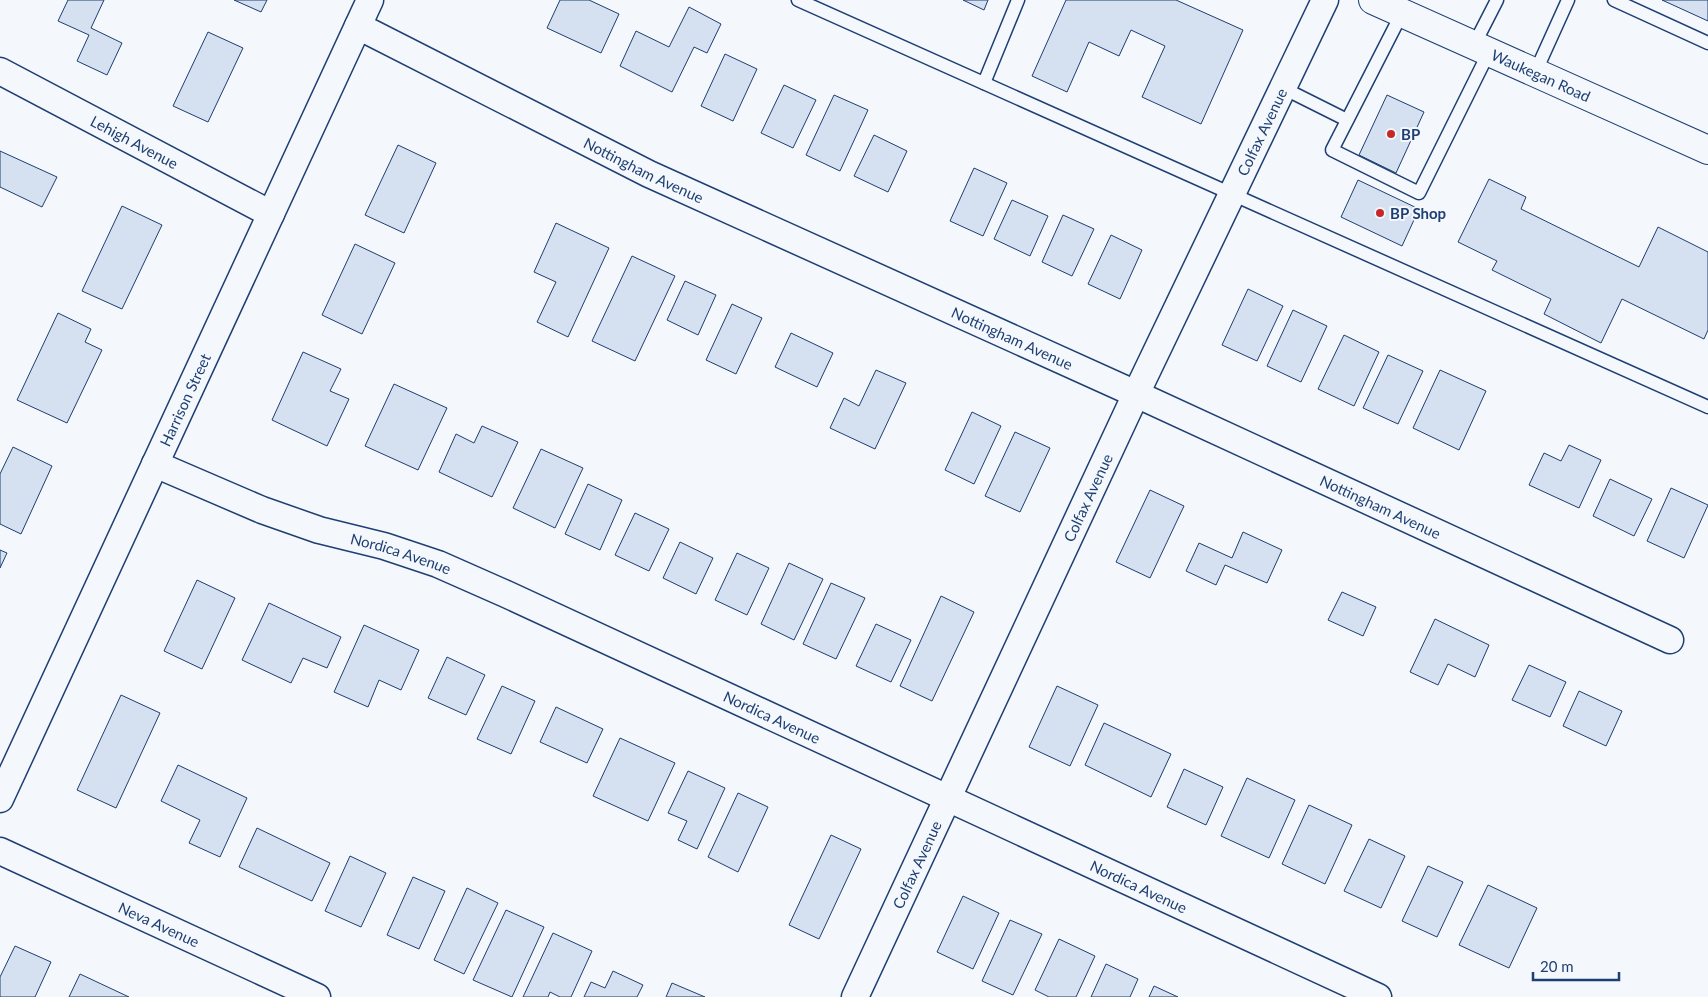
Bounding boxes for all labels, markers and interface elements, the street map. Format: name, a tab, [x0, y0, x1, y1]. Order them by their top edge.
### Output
street label: Waukegan Road	[1489, 45, 1593, 105]
street label: Colfax Avenue	[1233, 85, 1290, 179]
street label: Lehigh Avenue	[88, 112, 181, 172]
place label: BP	[1401, 125, 1420, 143]
marker: BP	[1385, 128, 1397, 140]
street label: Nottingham Avenue	[581, 133, 707, 207]
place label: BP Shop	[1390, 204, 1446, 222]
marker: BP Shop	[1374, 207, 1386, 219]
street label: Nottingham Avenue	[949, 303, 1076, 373]
street label: Harrison Street	[156, 350, 214, 449]
street label: Colfax Avenue	[1059, 451, 1116, 544]
street label: Nottingham Avenue	[1317, 471, 1444, 542]
street label: Nordica Avenue	[349, 529, 454, 578]
street label: Nordica Avenue	[721, 687, 823, 747]
street label: Colfax Avenue	[888, 818, 945, 912]
street label: Nordica Avenue	[1087, 856, 1190, 917]
street label: Neva Avenue	[116, 898, 202, 951]
scale bar	[1533, 950, 1619, 982]
text: 20 m	[1540, 957, 1574, 975]

